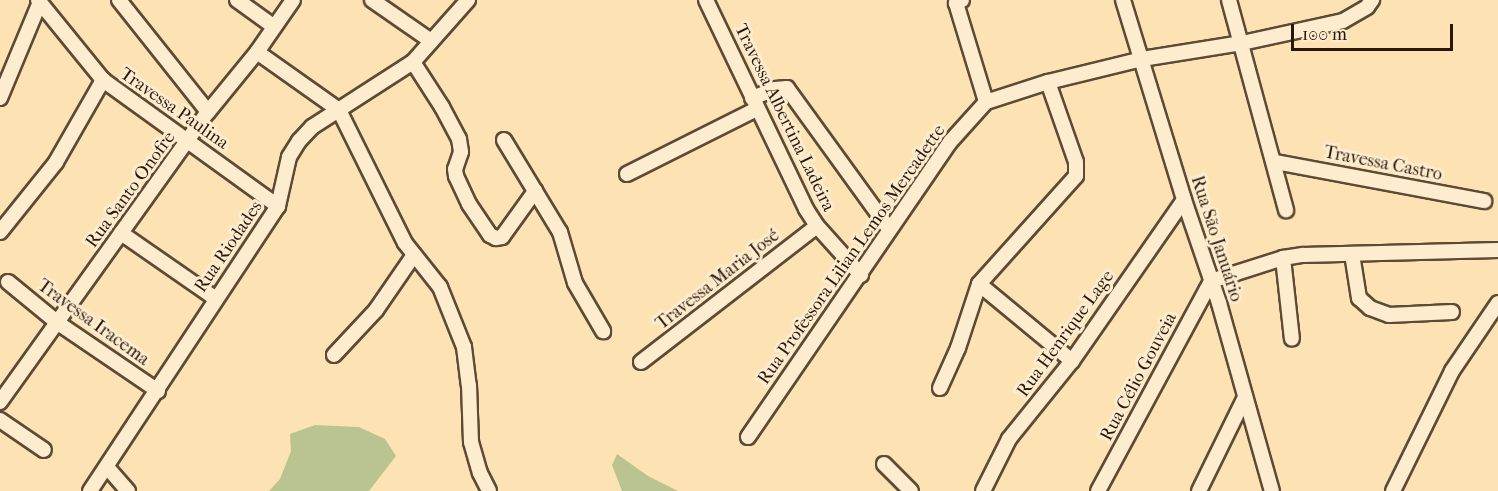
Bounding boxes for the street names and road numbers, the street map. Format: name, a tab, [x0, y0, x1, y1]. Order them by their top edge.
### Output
street label: Travessa Albertina Ladeira	[729, 21, 839, 215]
street label: Travessa Paulina	[115, 64, 233, 154]
street label: Rua Professora Lilian Lemos Mercadette	[754, 121, 950, 389]
street label: Rua Santo Onofre	[82, 128, 180, 252]
street label: Travessa Castro	[1322, 142, 1444, 186]
street label: Rua São Januário	[1185, 173, 1247, 305]
street label: Rua Riodades	[190, 197, 268, 297]
street label: Travessa Maria José	[652, 225, 784, 335]
street label: Rua Henrique Lage	[1013, 266, 1119, 402]
street label: Travessa Iracema	[33, 275, 153, 371]
street label: Rua Célio Gouveia	[1096, 309, 1182, 445]

